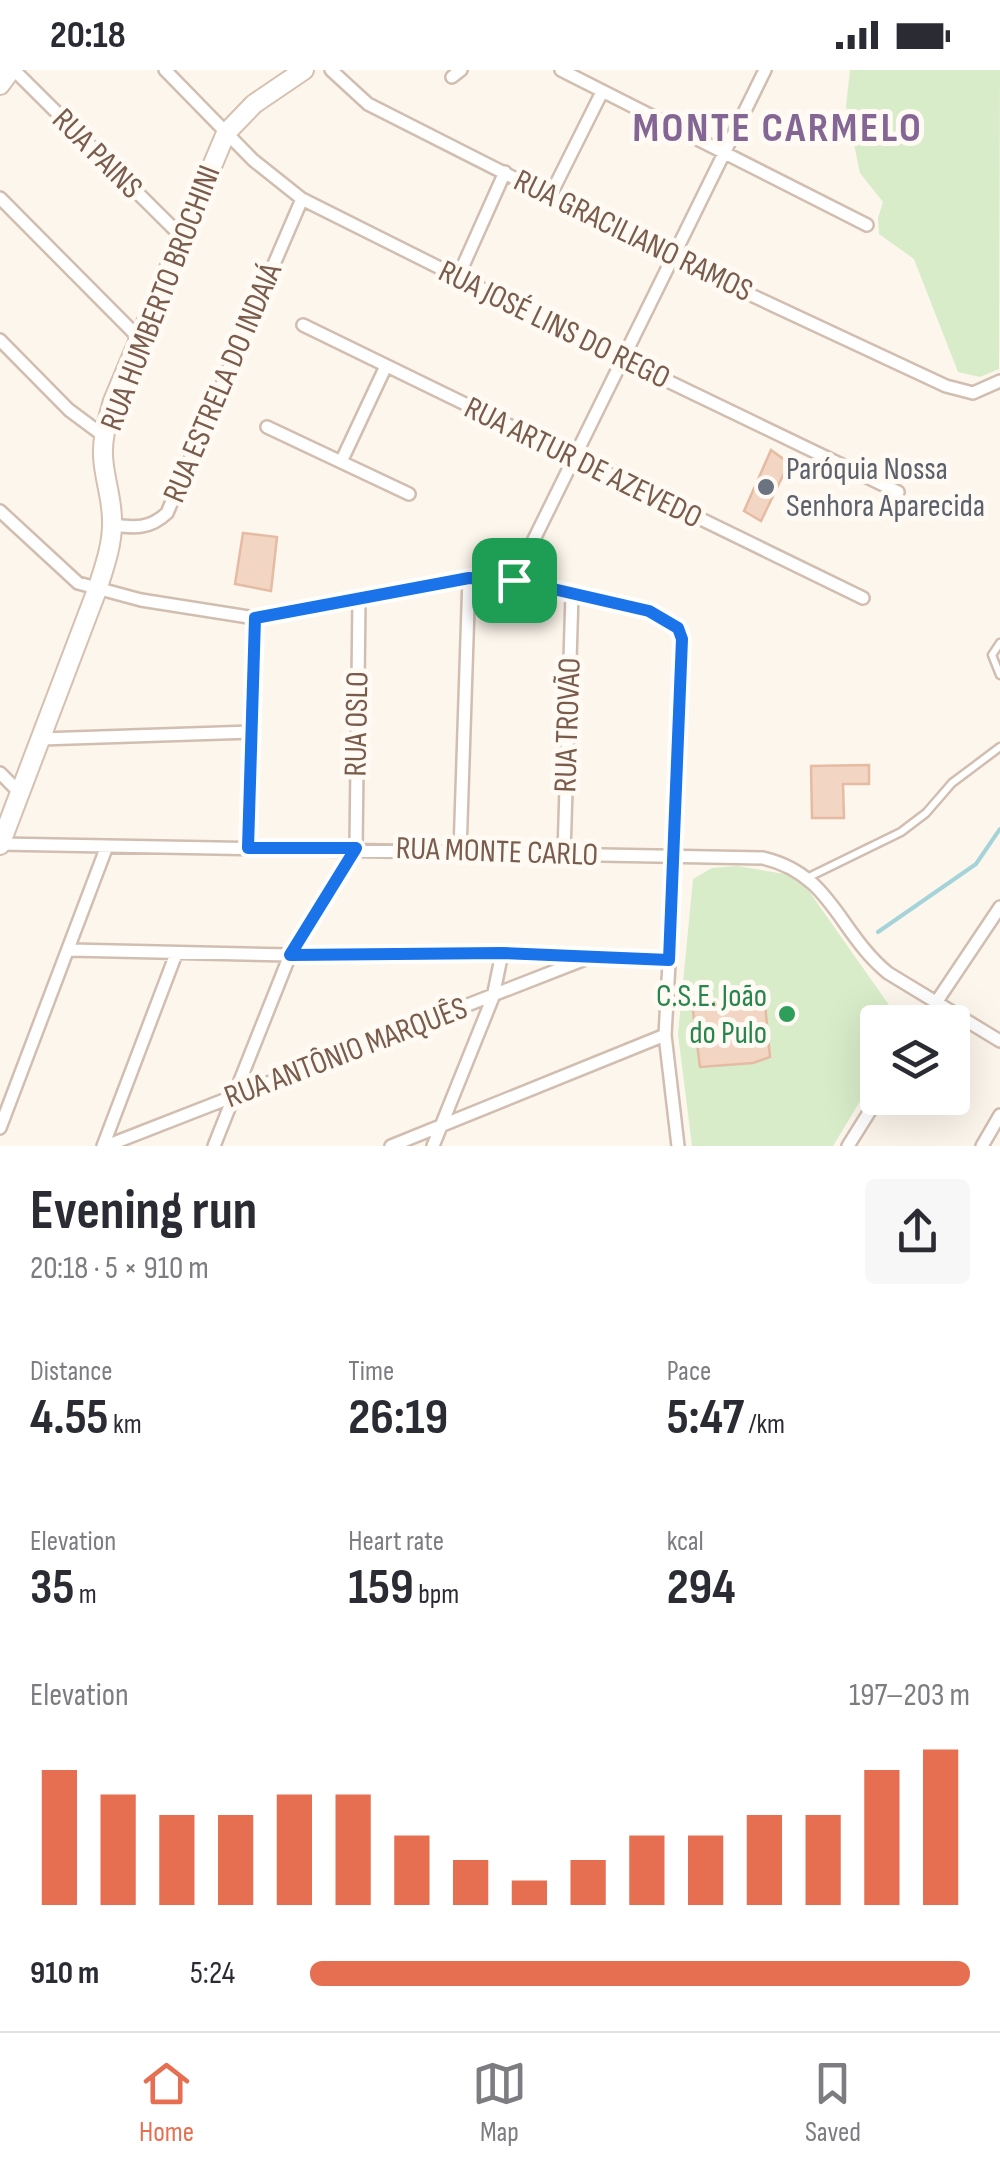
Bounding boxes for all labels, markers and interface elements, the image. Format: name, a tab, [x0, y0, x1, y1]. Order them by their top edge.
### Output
text: 20:18	[50, 13, 126, 58]
street label: RUA PAINS	[44, 101, 150, 207]
district label: MONTE CARMELO	[633, 103, 923, 154]
street label: RUA HUMBERTO BROCHINI	[92, 160, 230, 436]
street label: RUA GRACILIANO RAMOS	[507, 161, 759, 311]
street label: RUA JOSÉ LINS DO REGO	[432, 252, 676, 398]
street label: RUA ESTRELA DO INDAIÁ	[155, 257, 291, 509]
street label: RUA ARTUR DE AZEVEDO	[458, 389, 708, 537]
place label: Paróquia Nossa Senhora Aparecida	[786, 450, 985, 526]
marker: Paróquia Nossa Senhora Aparecida	[755, 476, 777, 498]
pin	[472, 538, 557, 623]
icon: arrive	[487, 553, 542, 608]
street label: RUA TROVÃO	[546, 657, 590, 793]
street label: RUA OSLO	[337, 671, 377, 777]
street label: RUA MONTE CARLO	[395, 829, 599, 875]
place label: C.S.E. João do Pulo	[656, 977, 767, 1053]
street label: RUA ANTÔNIO MARQUÊS	[219, 989, 473, 1117]
marker: C.S.E. João do Pulo	[776, 1003, 798, 1025]
map controls	[860, 1005, 970, 1115]
button: layers	[860, 1005, 970, 1115]
text: Evening run	[30, 1178, 257, 1245]
button: share	[865, 1179, 970, 1284]
text: 20:18 · 5 × 910 m	[30, 1249, 209, 1288]
text: Distance	[30, 1355, 113, 1388]
text: Time	[348, 1355, 394, 1388]
text: Pace	[667, 1355, 711, 1388]
text: 4.55	[30, 1388, 109, 1448]
text: 26:19	[348, 1388, 448, 1448]
text: 5:47	[667, 1388, 744, 1448]
text: km	[109, 1408, 142, 1441]
text: /km	[744, 1408, 785, 1441]
text: Elevation	[30, 1525, 116, 1558]
text: Heart rate	[348, 1525, 444, 1558]
text: kcal	[667, 1525, 704, 1558]
text: 35	[30, 1558, 74, 1618]
text: 159	[348, 1558, 414, 1618]
text: 294	[667, 1558, 736, 1618]
text: m	[74, 1578, 97, 1611]
text: bpm	[414, 1578, 459, 1611]
text: Elevation	[30, 1676, 129, 1715]
text: 197–203 m	[849, 1676, 970, 1715]
text: 910 m	[30, 1954, 99, 1993]
text: 5:24	[190, 1954, 235, 1993]
tab: Home	[139, 2056, 194, 2149]
tab: Map	[472, 2056, 527, 2149]
tab: Saved	[805, 2056, 861, 2149]

